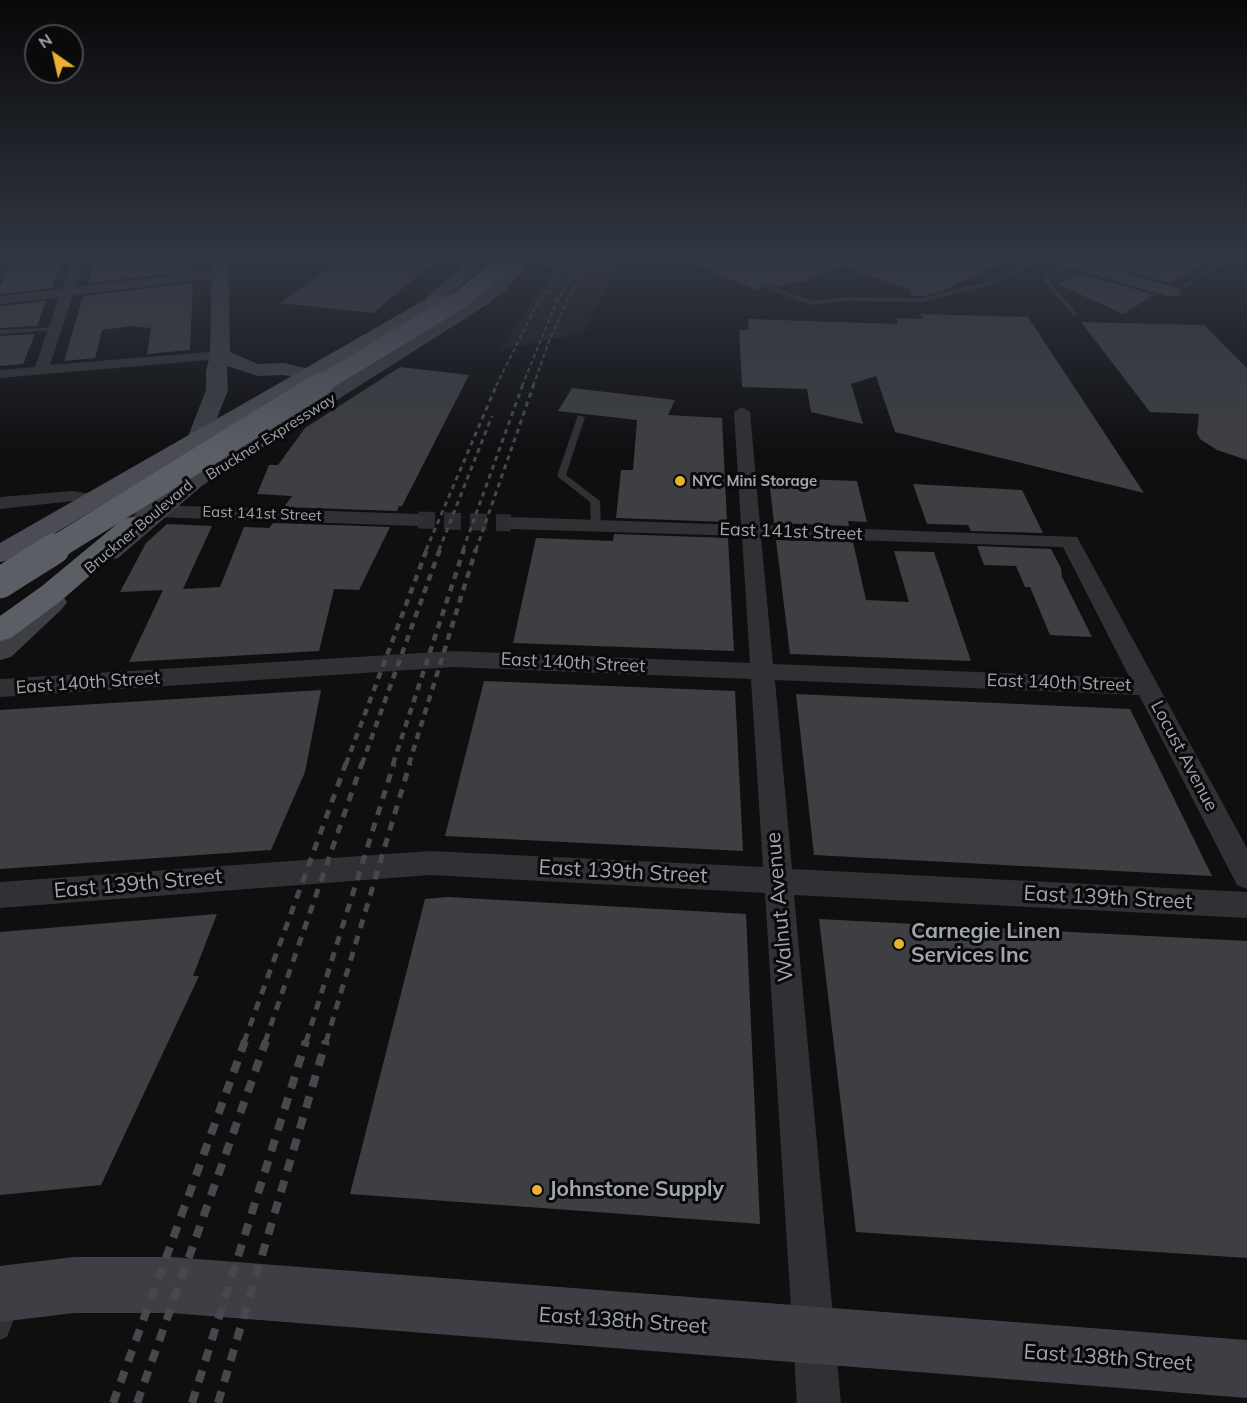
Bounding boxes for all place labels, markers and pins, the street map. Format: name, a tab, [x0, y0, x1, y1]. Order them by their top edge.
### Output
place label: NYC Mini Storage	[692, 472, 817, 490]
marker: NYC Mini Storage	[673, 474, 687, 488]
place label: Carnegie Linen Services Inc	[911, 919, 1060, 969]
marker: Carnegie Linen Services Inc	[892, 937, 906, 951]
place label: Johnstone Supply	[549, 1177, 724, 1203]
marker: Johnstone Supply	[530, 1183, 544, 1197]

